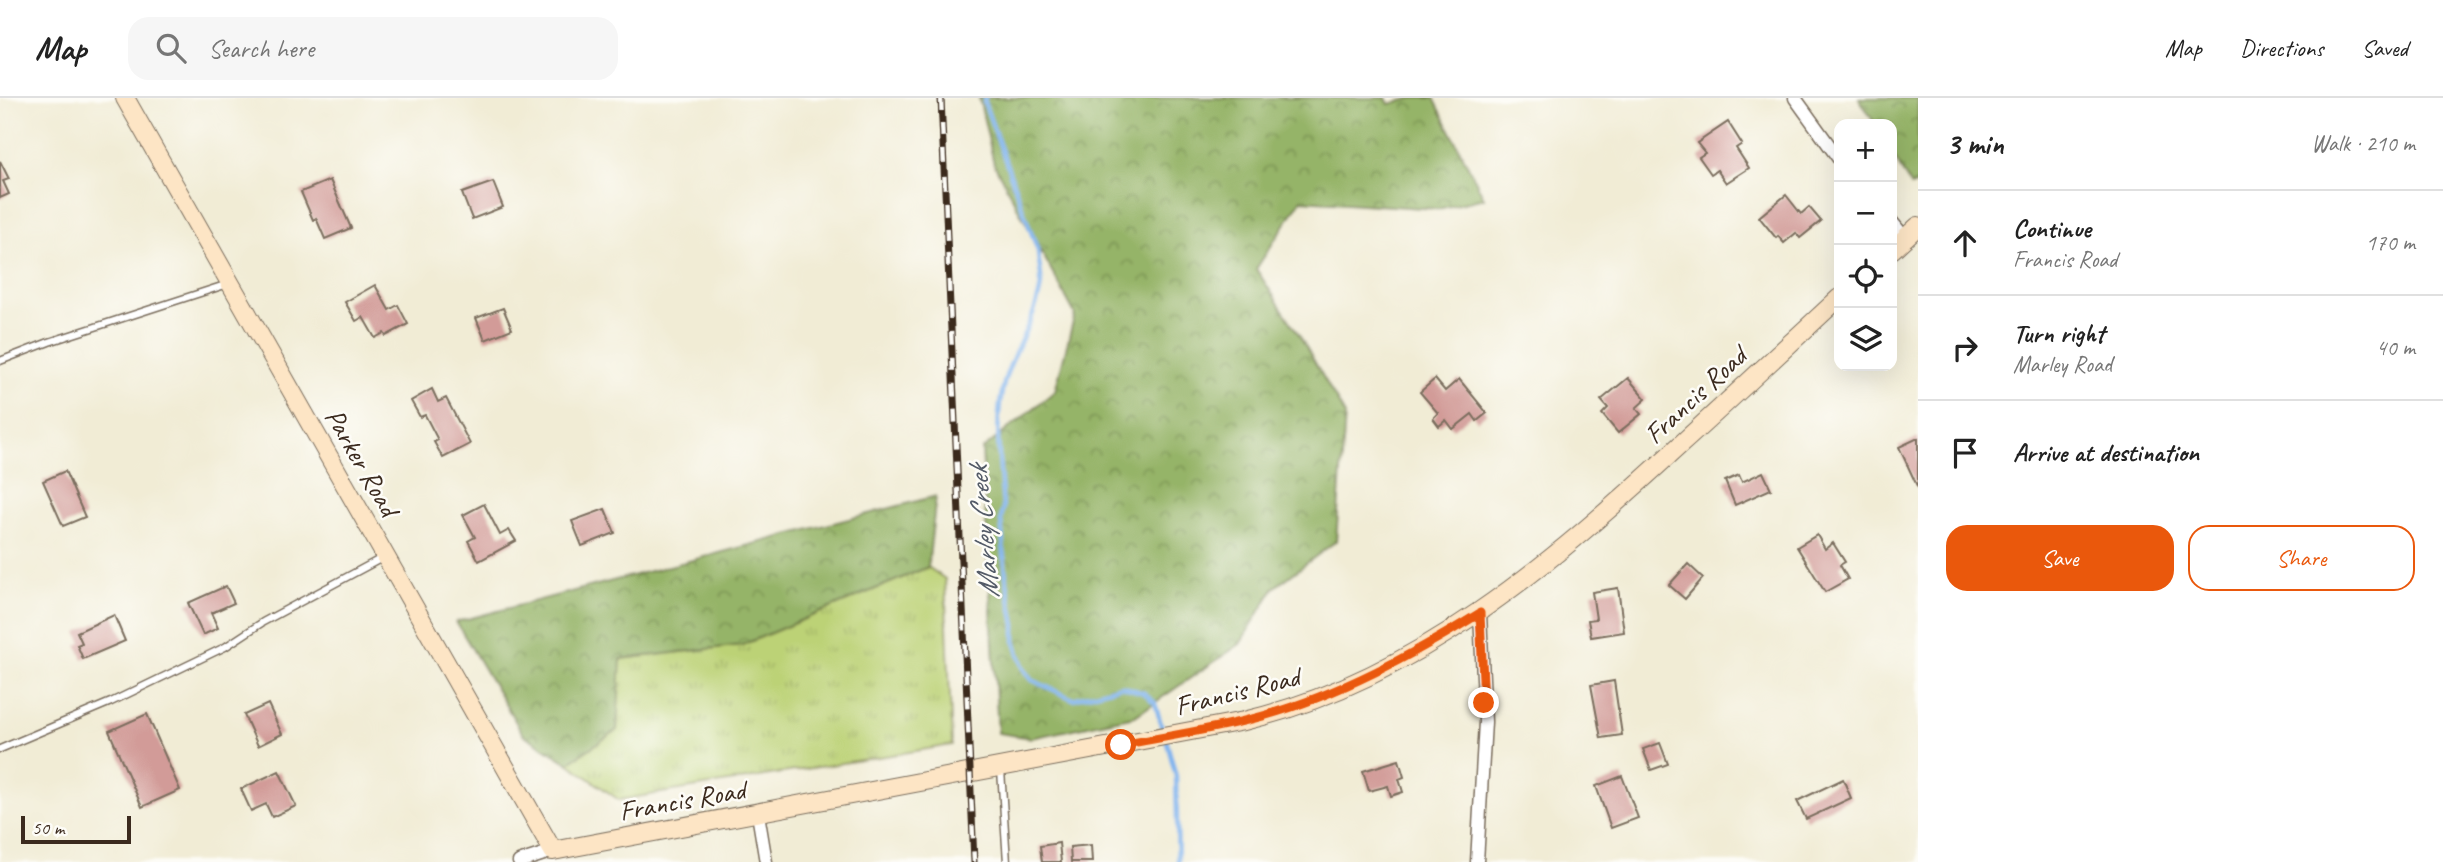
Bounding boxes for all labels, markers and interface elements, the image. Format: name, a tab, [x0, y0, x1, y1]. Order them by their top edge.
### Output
search box	[128, 17, 618, 80]
text: Map	[35, 27, 86, 69]
icon: search	[152, 29, 190, 67]
text: Search here	[208, 32, 314, 65]
text: Map	[2165, 33, 2202, 63]
text: Directions	[2240, 33, 2323, 63]
text: Saved	[2361, 33, 2408, 63]
map controls	[1834, 119, 1897, 371]
button: +	[1834, 119, 1897, 182]
text: 3 min	[1946, 125, 2003, 163]
text: Walk · 210 m	[2311, 129, 2415, 158]
button: −	[1834, 182, 1897, 245]
text: Continue	[2013, 212, 2091, 245]
icon: ahead	[1946, 224, 1984, 262]
text: 170 m	[2366, 228, 2415, 257]
button: locate	[1834, 245, 1897, 308]
text: Francis Road	[2013, 245, 2117, 274]
button: layers	[1834, 308, 1897, 371]
text: Turn right	[2013, 317, 2104, 350]
icon: right	[1946, 329, 1984, 367]
text: 40 m	[2376, 333, 2415, 362]
street label: Francis Road	[1637, 336, 1756, 451]
text: Marley Road	[2013, 350, 2112, 379]
street label: Parker Road	[317, 402, 409, 525]
icon: arrive	[1946, 434, 1984, 472]
text: Arrive at destination	[2013, 436, 2199, 469]
water label: Marley Creek	[958, 459, 1008, 600]
button: Save	[1946, 525, 2174, 591]
button: Share	[2188, 525, 2415, 591]
street label: Francis Road	[1171, 658, 1307, 723]
route end	[1468, 687, 1499, 718]
route start	[1105, 729, 1136, 760]
street label: Francis Road	[616, 771, 752, 828]
scale bar	[21, 813, 131, 845]
text: 50 m	[32, 816, 64, 840]

